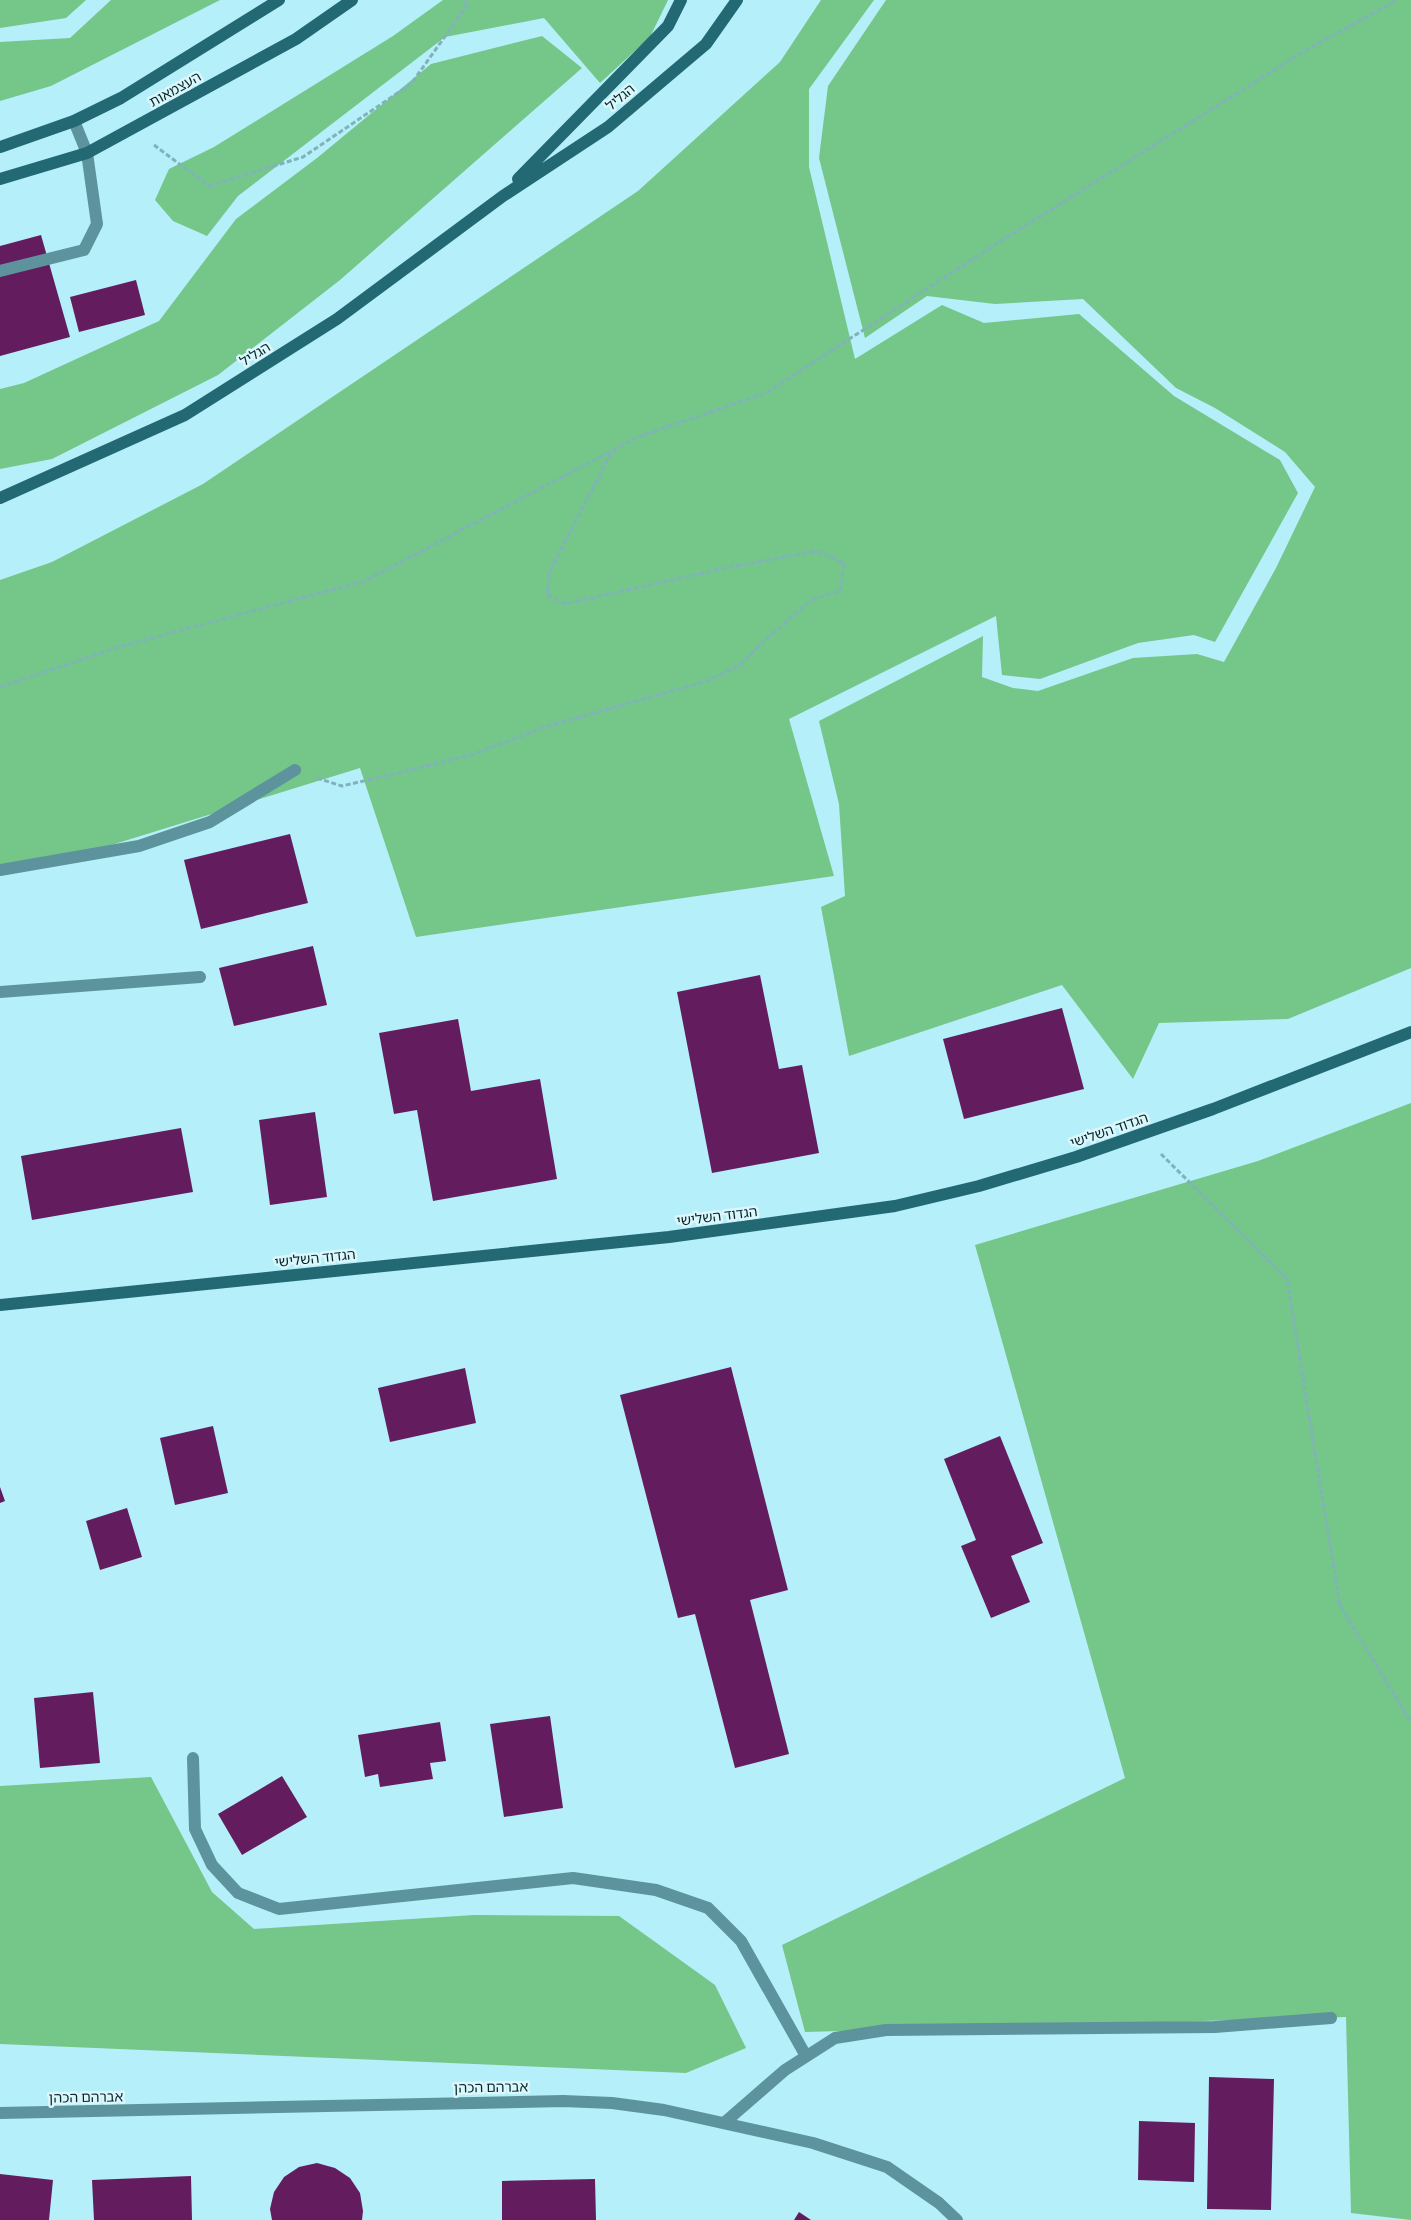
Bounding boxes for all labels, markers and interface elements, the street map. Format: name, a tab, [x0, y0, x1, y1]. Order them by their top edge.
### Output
street label: העצמאות	[146, 67, 204, 111]
street label: הגליל	[602, 80, 638, 114]
street label: הגליל	[236, 338, 274, 370]
street label: הגדוד השלישי	[1068, 1108, 1150, 1152]
street label: הגדוד השלישי	[676, 1202, 758, 1230]
street label: הגדוד השלישי	[274, 1245, 356, 1271]
street label: אברהם הכהן	[454, 2077, 529, 2097]
street label: אברהם הכהן	[49, 2087, 124, 2107]

